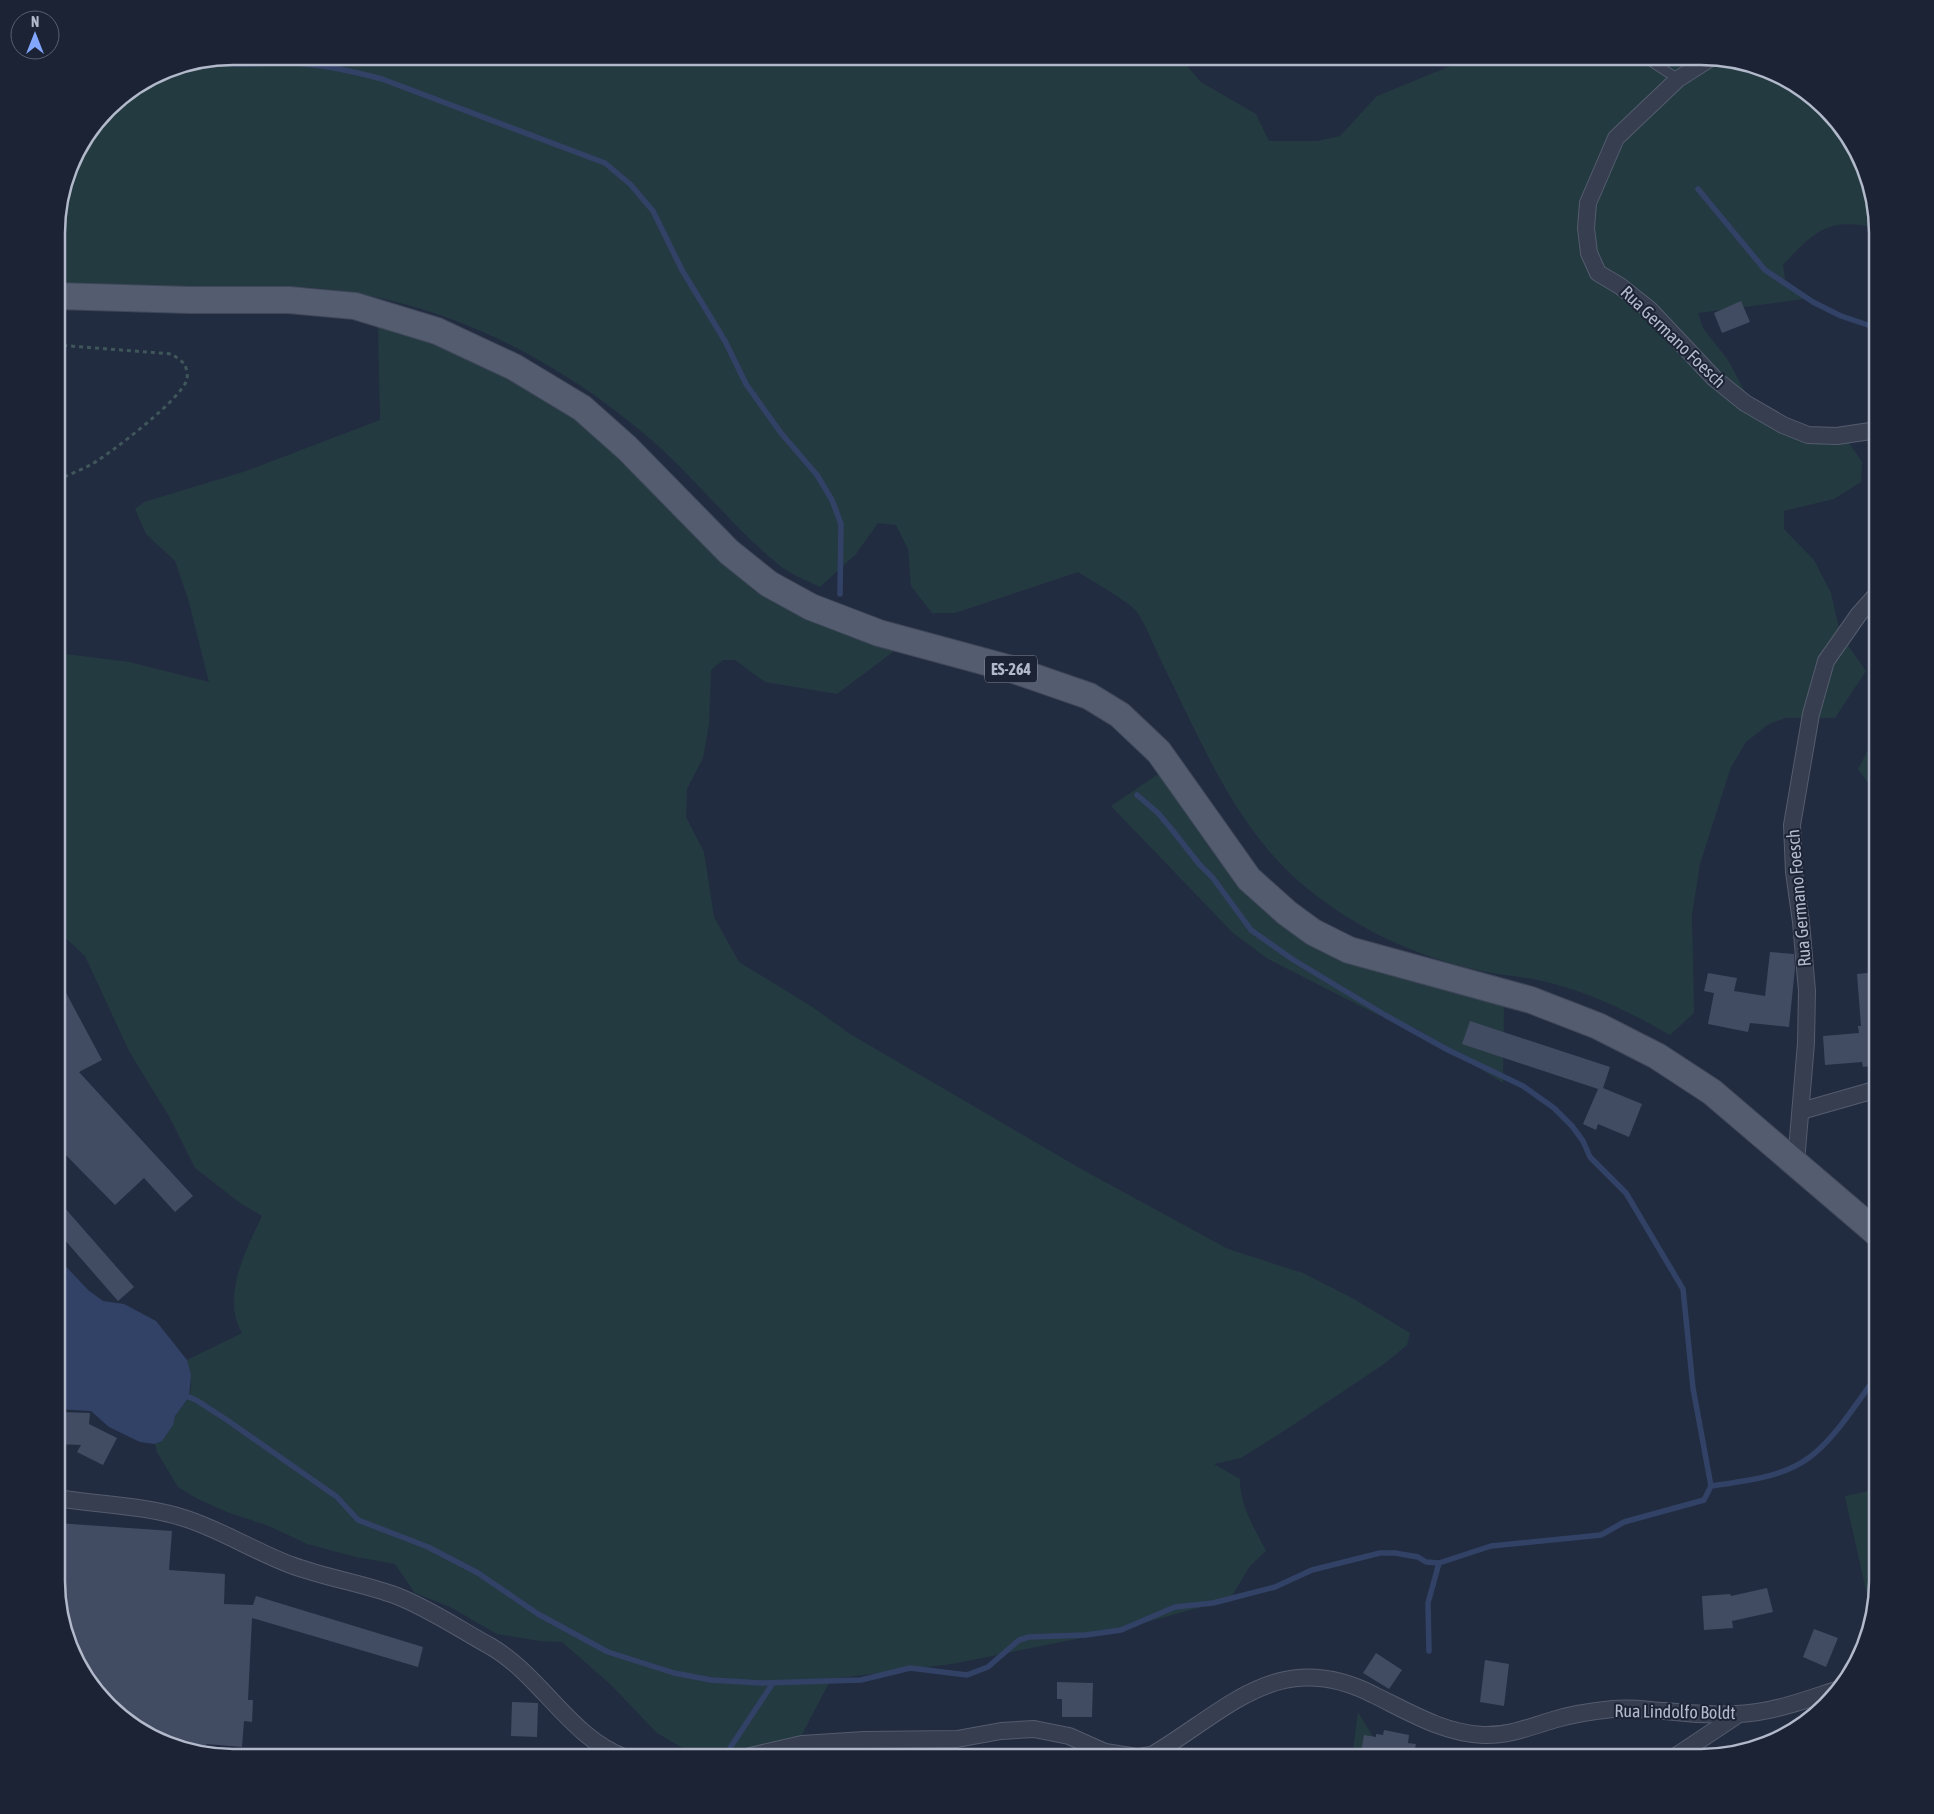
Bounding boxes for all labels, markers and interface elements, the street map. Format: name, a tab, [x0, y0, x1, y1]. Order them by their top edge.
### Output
north arrow	[10, 10, 60, 60]
text: N	[31, 14, 39, 30]
street label: Rua Germano Foesch	[1616, 281, 1730, 392]
road number: ES-264	[985, 656, 1037, 682]
street label: Rua Germano Foesch	[1782, 828, 1815, 968]
street label: Rua Lindolfo Boldt	[1614, 1700, 1736, 1723]

